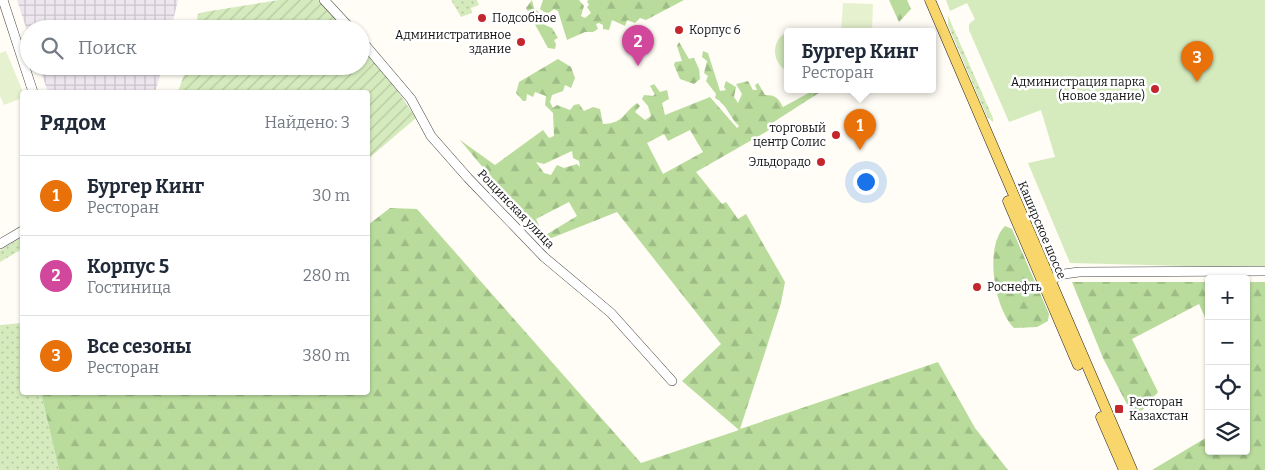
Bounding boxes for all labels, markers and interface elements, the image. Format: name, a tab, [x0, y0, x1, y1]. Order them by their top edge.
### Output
place label: Подсобное	[492, 11, 556, 25]
marker: Подсобное	[476, 12, 488, 24]
search box	[20, 20, 370, 75]
place label: Корпус 6	[689, 23, 741, 37]
marker: Корпус 6	[673, 24, 685, 36]
pin: 2	[622, 25, 654, 66]
place label: Административное здание	[395, 28, 511, 56]
popup	[784, 28, 936, 93]
icon: search	[38, 34, 66, 62]
text: Поиск	[78, 36, 137, 59]
marker: Административное здание	[515, 36, 527, 48]
text: Бургер Кинг	[801, 40, 919, 63]
pin: 3	[1181, 41, 1213, 82]
text: Ресторан	[801, 63, 874, 82]
place label: Администрация парка (новое здание)	[1011, 75, 1145, 103]
marker: Администрация парка (новое здание)	[1149, 83, 1161, 95]
pin: 1	[844, 109, 876, 150]
text: Рядом	[40, 110, 106, 136]
text: Найдено: 3	[265, 113, 350, 132]
place label: торговый центр Солис	[753, 121, 826, 149]
marker: торговый центр Солис	[830, 129, 842, 141]
place label: Эльдорадо	[749, 155, 811, 169]
marker: Эльдорадо	[815, 156, 827, 168]
street label: Рощинская улица	[475, 167, 557, 252]
your location	[853, 169, 879, 195]
text: Бургер Кинг	[87, 175, 204, 198]
street label: Каширское шоссе	[1015, 179, 1069, 281]
text: 1	[53, 186, 59, 205]
text: 30 m	[312, 186, 350, 205]
text: Ресторан	[87, 198, 159, 217]
text: Корпус 5	[87, 255, 169, 278]
text: 2	[51, 266, 61, 285]
text: 280 m	[303, 266, 350, 285]
map controls	[1205, 275, 1250, 455]
button: +	[1205, 275, 1250, 320]
text: Гостиница	[87, 278, 171, 297]
place label: Роснефть	[987, 280, 1042, 294]
marker: Роснефть	[971, 281, 983, 293]
button: −	[1205, 320, 1250, 365]
text: Все сезоны	[87, 335, 191, 358]
text: 3	[51, 346, 61, 365]
text: 380 m	[303, 346, 350, 365]
text: Ресторан	[87, 358, 159, 377]
button: locate	[1205, 365, 1250, 410]
place label: Ресторан Казахстан	[1129, 395, 1189, 423]
marker: Ресторан Казахстан	[1113, 403, 1125, 415]
button: layers	[1205, 410, 1250, 455]

